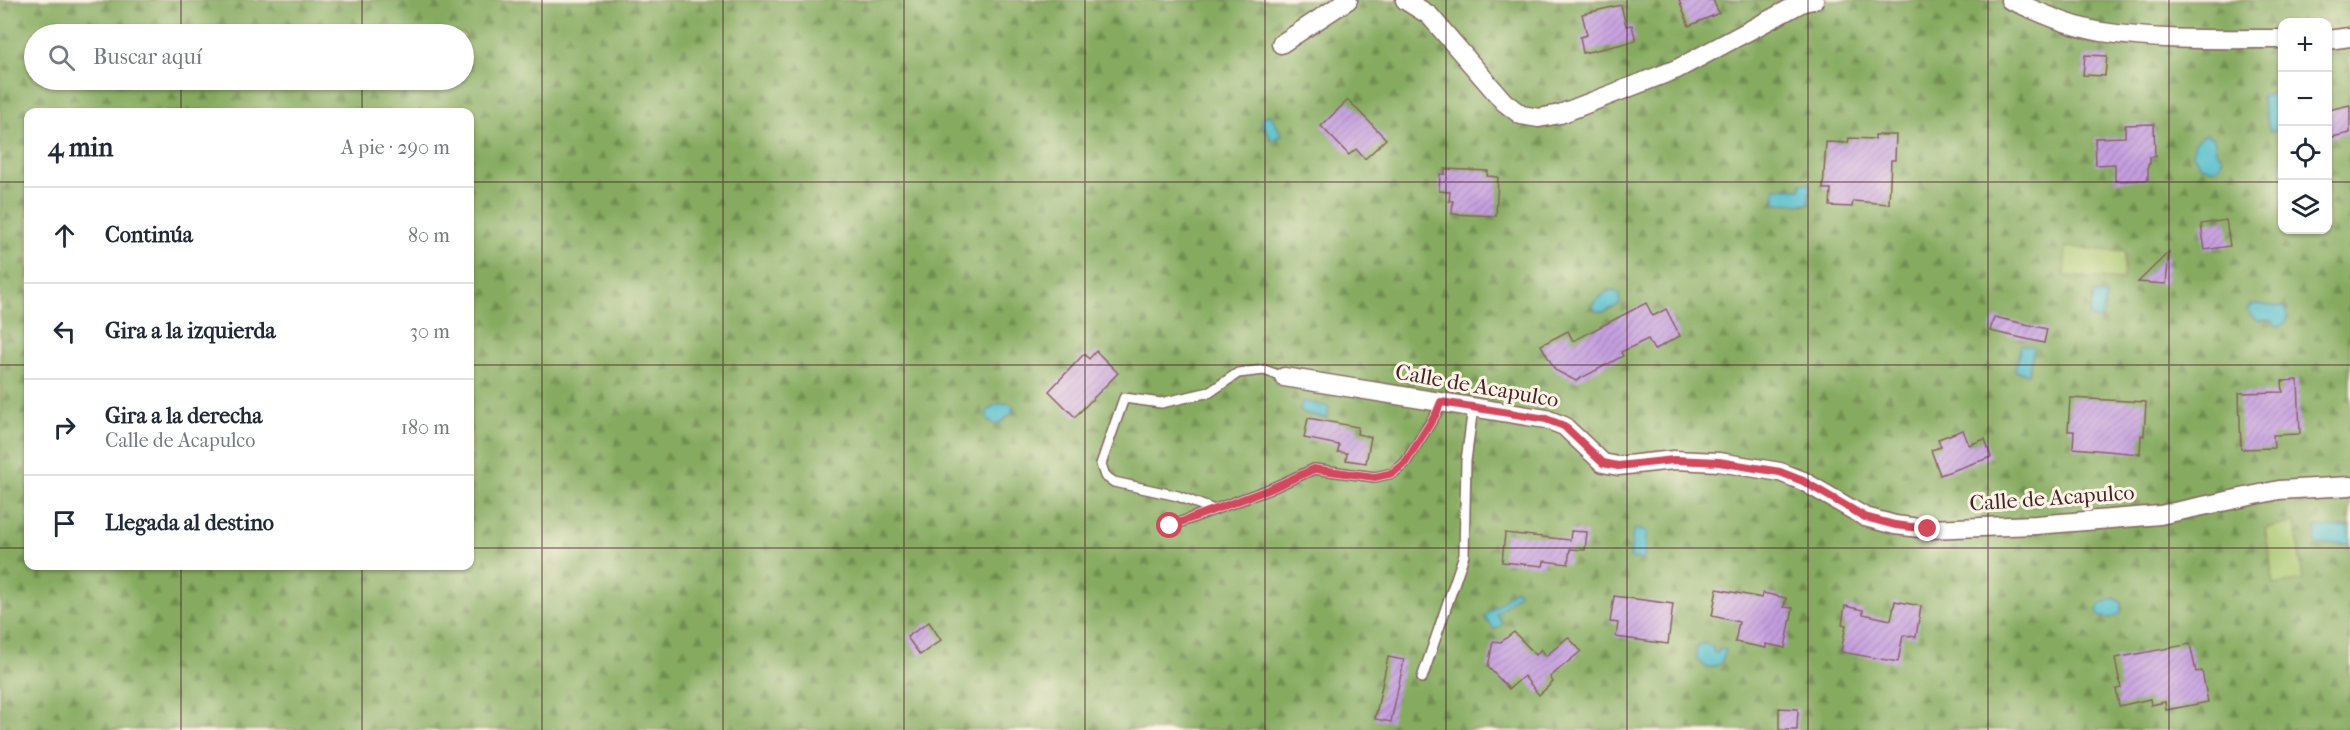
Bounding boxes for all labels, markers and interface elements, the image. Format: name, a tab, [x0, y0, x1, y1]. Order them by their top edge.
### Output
map controls	[2278, 18, 2332, 234]
button: +	[2278, 18, 2332, 72]
search box	[24, 24, 474, 90]
icon: search	[45, 41, 78, 74]
text: Buscar aquí	[93, 44, 202, 70]
button: −	[2278, 72, 2332, 126]
button: locate	[2278, 126, 2332, 180]
text: 4 min	[48, 132, 113, 163]
text: A pie · 290 m	[341, 136, 450, 159]
button: layers	[2278, 180, 2332, 234]
icon: ahead	[48, 219, 81, 252]
text: Continúa	[105, 222, 193, 248]
text: 80 m	[408, 224, 450, 247]
icon: left	[48, 315, 81, 348]
text: Gira a la izquierda	[105, 318, 276, 344]
text: 30 m	[410, 320, 450, 343]
street label: Calle de Acapulco	[1393, 359, 1561, 413]
text: Gira a la derecha	[105, 403, 262, 429]
icon: right	[48, 411, 81, 444]
text: 180 m	[401, 416, 450, 439]
text: Calle de Acapulco	[105, 429, 255, 452]
street label: Calle de Acapulco	[1969, 479, 2135, 517]
icon: arrive	[48, 507, 81, 540]
text: Llegada al destino	[105, 510, 274, 536]
route start	[1156, 512, 1182, 538]
route end	[1914, 515, 1940, 541]

